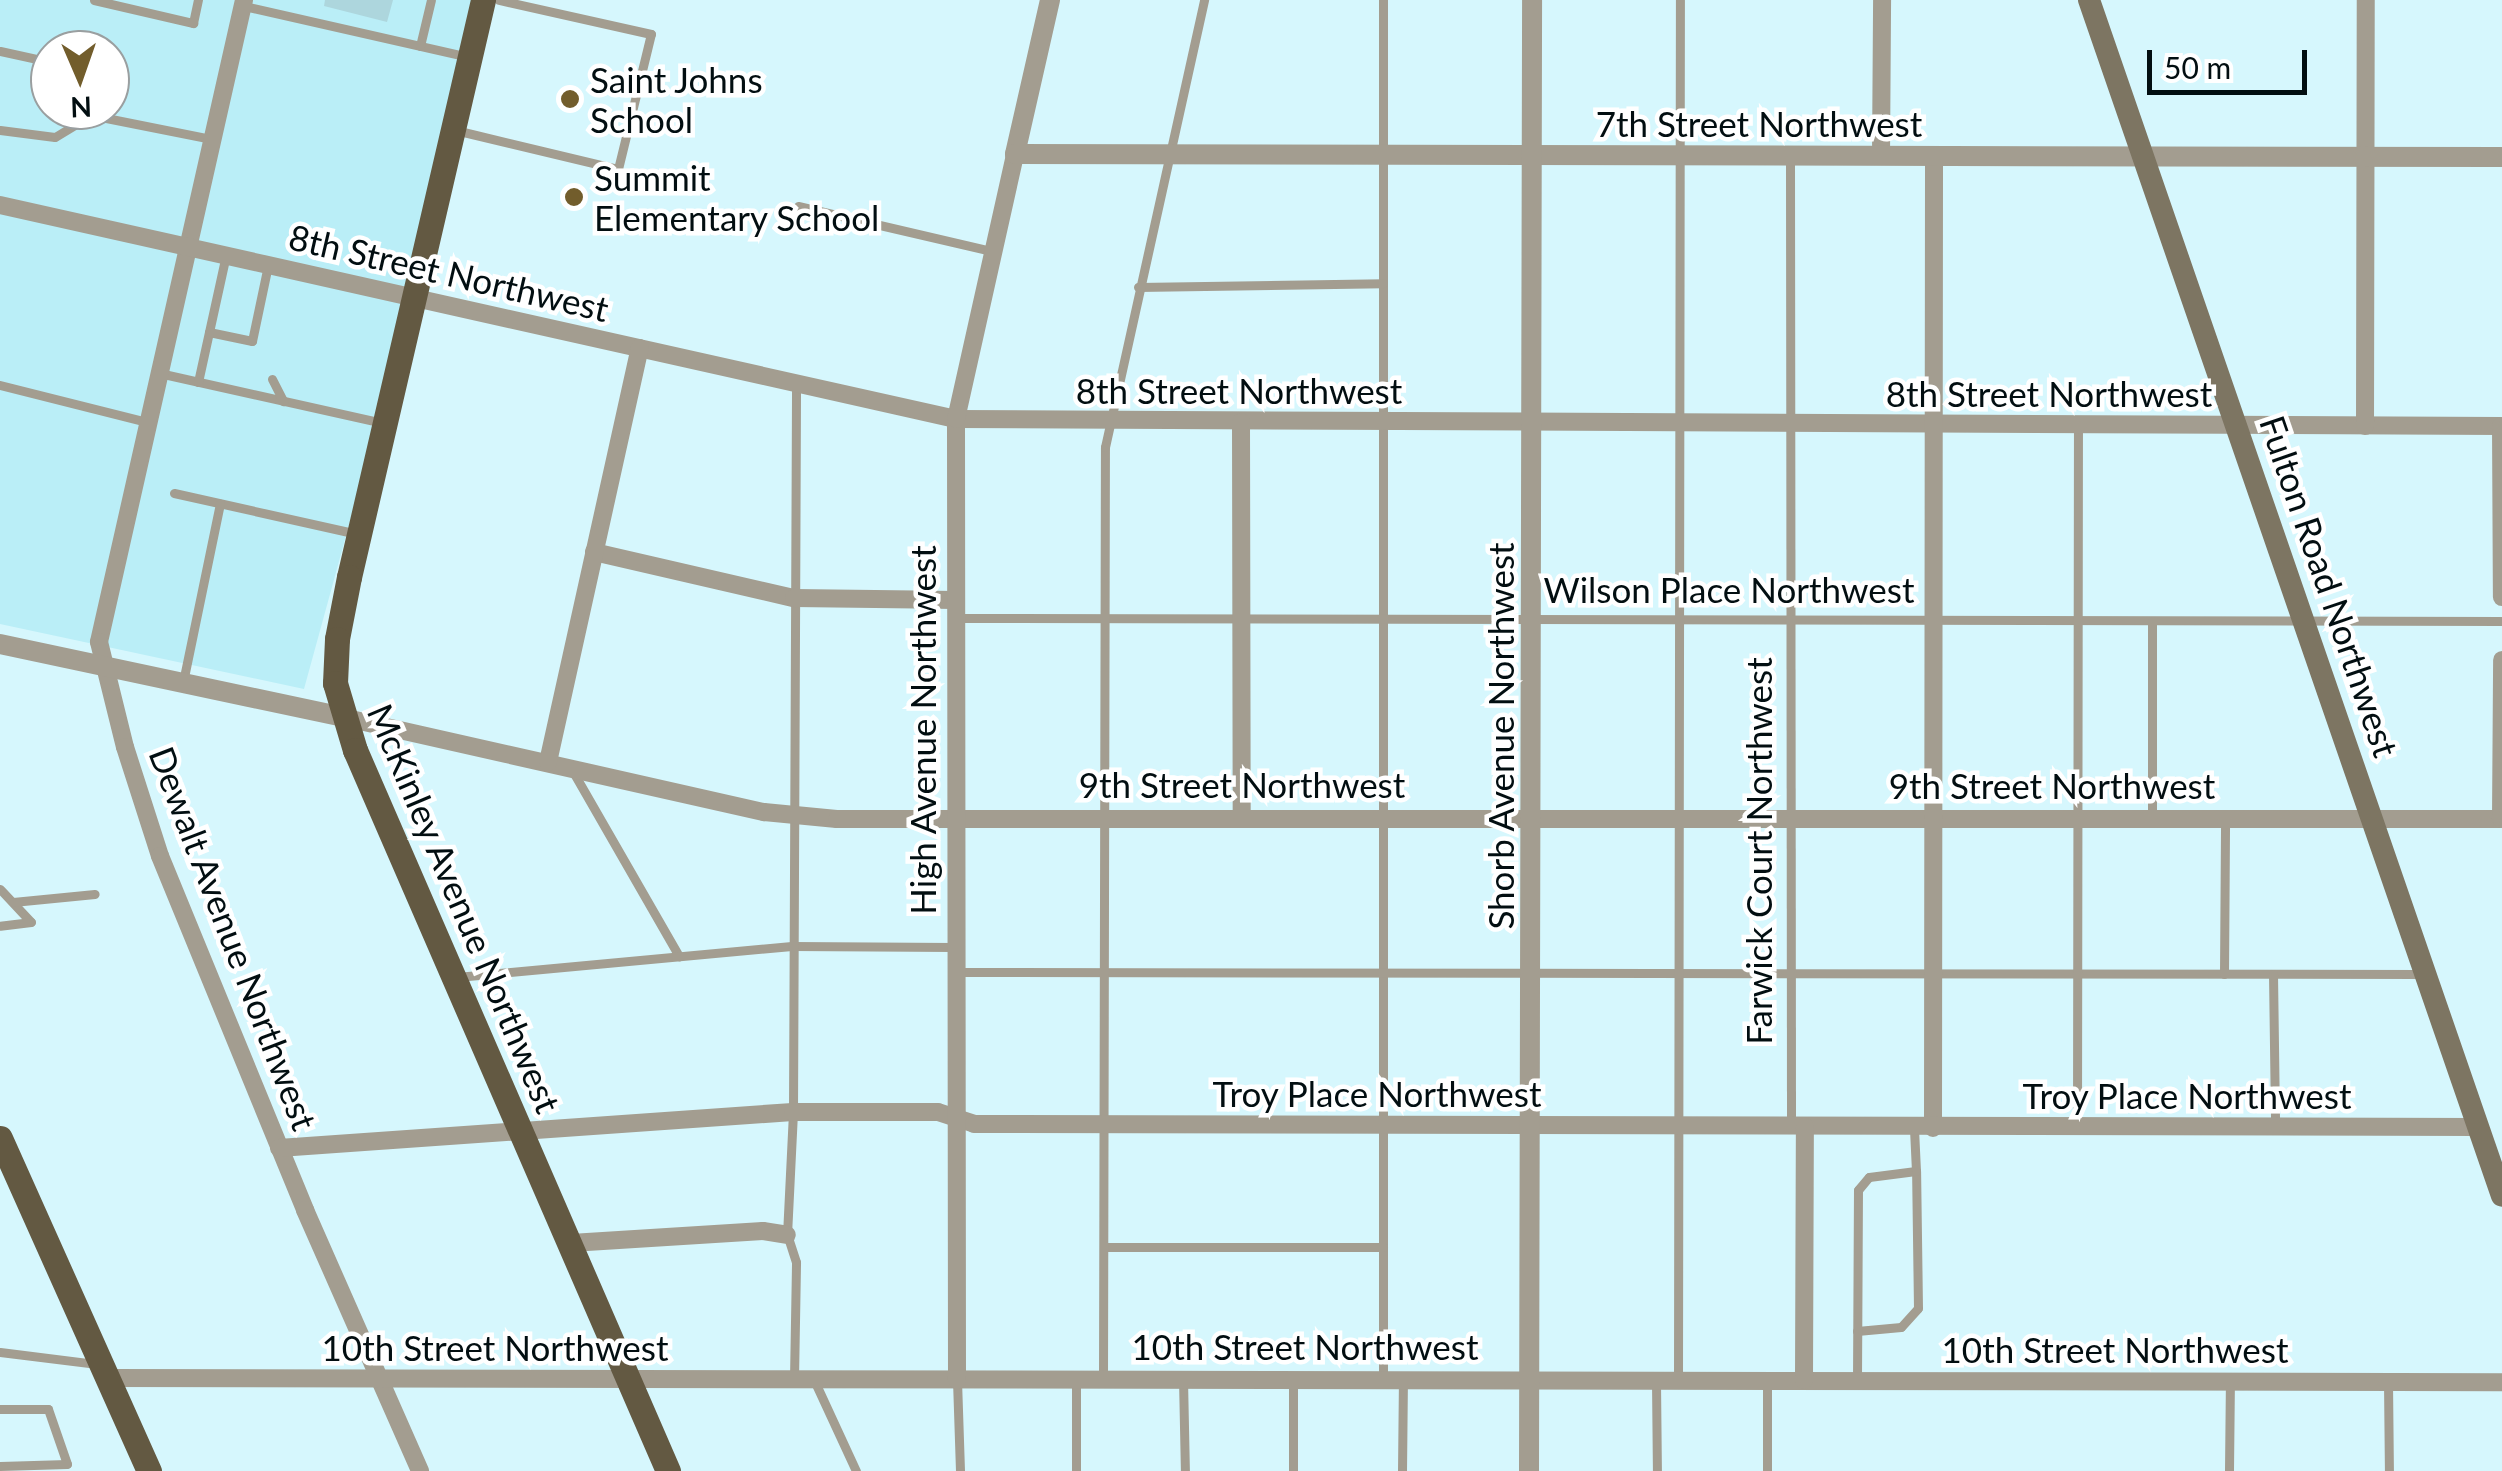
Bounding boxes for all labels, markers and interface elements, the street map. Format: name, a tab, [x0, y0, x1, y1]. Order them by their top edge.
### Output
north arrow	[30, 30, 130, 130]
scale bar	[2152, 30, 2312, 92]
text: 50 m	[2164, 49, 2231, 85]
place label: Saint Johns School	[590, 58, 764, 140]
marker: Saint Johns School	[559, 88, 581, 110]
text: N	[70, 91, 92, 125]
street label: 7th Street Northwest	[1596, 102, 1922, 144]
place label: Summit Elementary School	[594, 156, 880, 238]
marker: Summit Elementary School	[563, 186, 585, 208]
street label: 8th Street Northwest	[285, 215, 613, 329]
street label: 8th Street Northwest	[1076, 369, 1402, 411]
street label: 8th Street Northwest	[1886, 372, 2212, 414]
street label: Fulton Road Northwest	[2252, 410, 2408, 762]
street label: Shorb Avenue Northwest	[1479, 542, 1521, 930]
street label: High Avenue Northwest	[901, 545, 943, 915]
street label: Wilson Place Northwest	[1544, 568, 1914, 610]
street label: Farwick Court Northwest	[1737, 657, 1779, 1045]
street label: McKinley Avenue Northwest	[359, 696, 571, 1120]
street label: Dewalt Avenue Northwest	[141, 740, 327, 1136]
street label: 9th Street Northwest	[1079, 763, 1405, 805]
street label: 9th Street Northwest	[1889, 764, 2215, 806]
street label: Troy Place Northwest	[1212, 1072, 1542, 1114]
street label: Troy Place Northwest	[2022, 1074, 2352, 1116]
street label: 10th Street Northwest	[1132, 1325, 1478, 1367]
street label: 10th Street Northwest	[322, 1326, 668, 1368]
street label: 10th Street Northwest	[1942, 1328, 2288, 1370]

